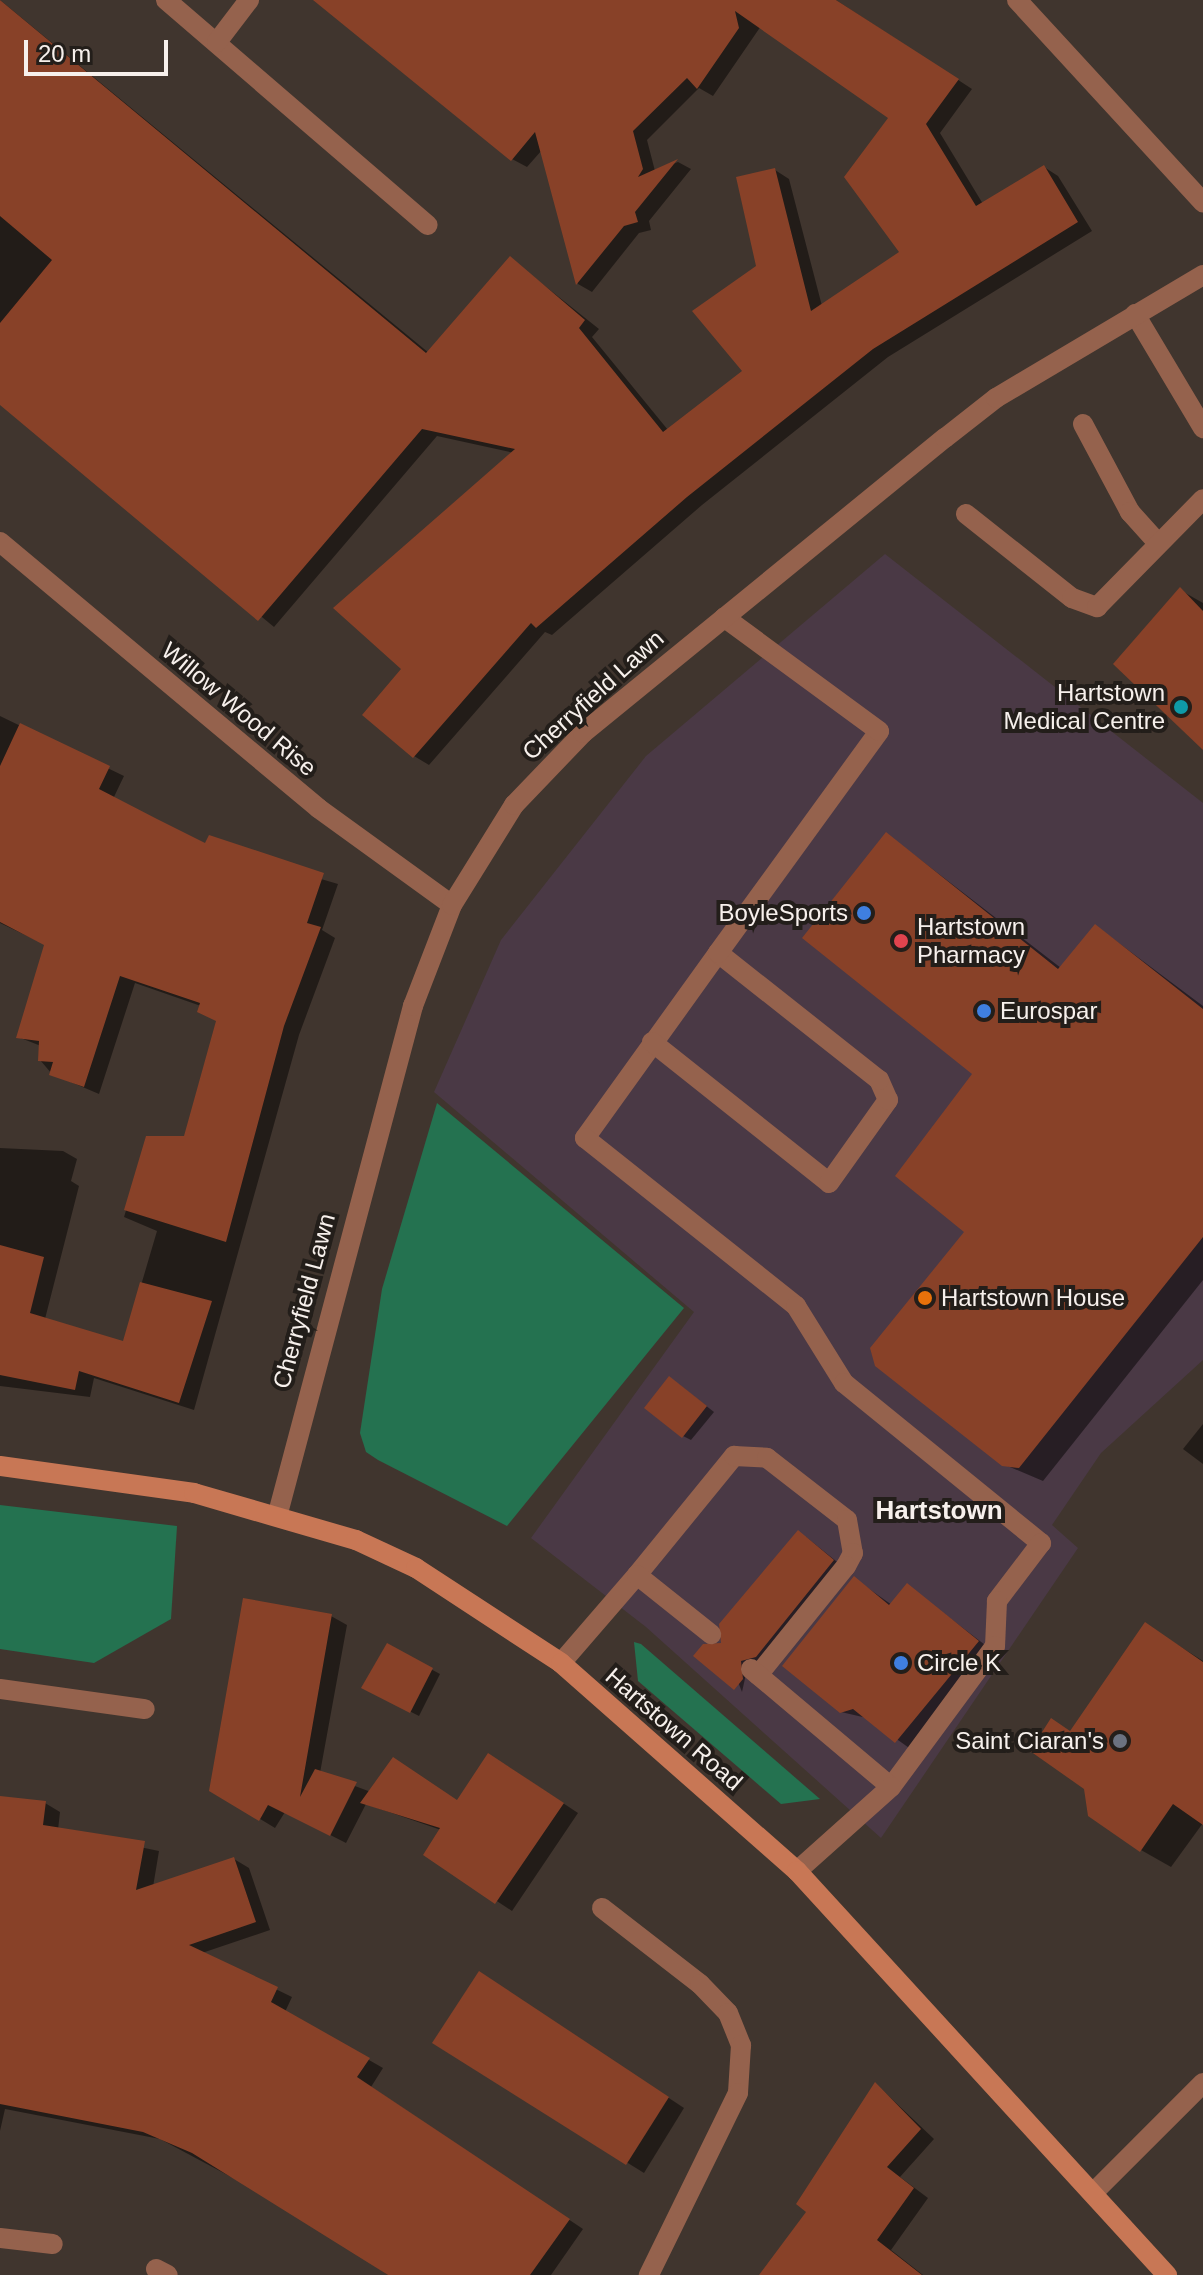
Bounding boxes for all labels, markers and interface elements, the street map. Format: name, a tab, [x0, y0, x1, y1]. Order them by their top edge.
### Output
scale bar	[28, 24, 172, 74]
text: 20 m	[38, 40, 91, 67]
street label: Cherryfield Lawn	[516, 624, 670, 766]
street label: Willow Wood Rise	[156, 636, 322, 782]
place label: Hartstown Medical Centre	[1004, 679, 1165, 735]
marker: Hartstown Medical Centre	[1172, 698, 1190, 716]
place label: BoyleSports	[719, 899, 848, 927]
marker: BoyleSports	[855, 904, 873, 922]
place label: Hartstown Pharmacy	[917, 913, 1025, 969]
marker: Hartstown Pharmacy	[892, 932, 910, 950]
place label: Eurospar	[1000, 997, 1097, 1025]
marker: Eurospar	[975, 1002, 993, 1020]
street label: Cherryfield Lawn	[267, 1210, 341, 1392]
place label: Hartstown House	[941, 1284, 1125, 1312]
marker: Hartstown House	[916, 1289, 934, 1307]
district label: Hartstown	[875, 1495, 1003, 1527]
place label: Circle K	[917, 1649, 1001, 1677]
marker: Circle K	[892, 1654, 910, 1672]
street label: Hartstown Road	[600, 1662, 748, 1796]
place label: Saint Ciaran's	[955, 1727, 1104, 1755]
marker: Saint Ciaran's	[1111, 1732, 1129, 1750]

